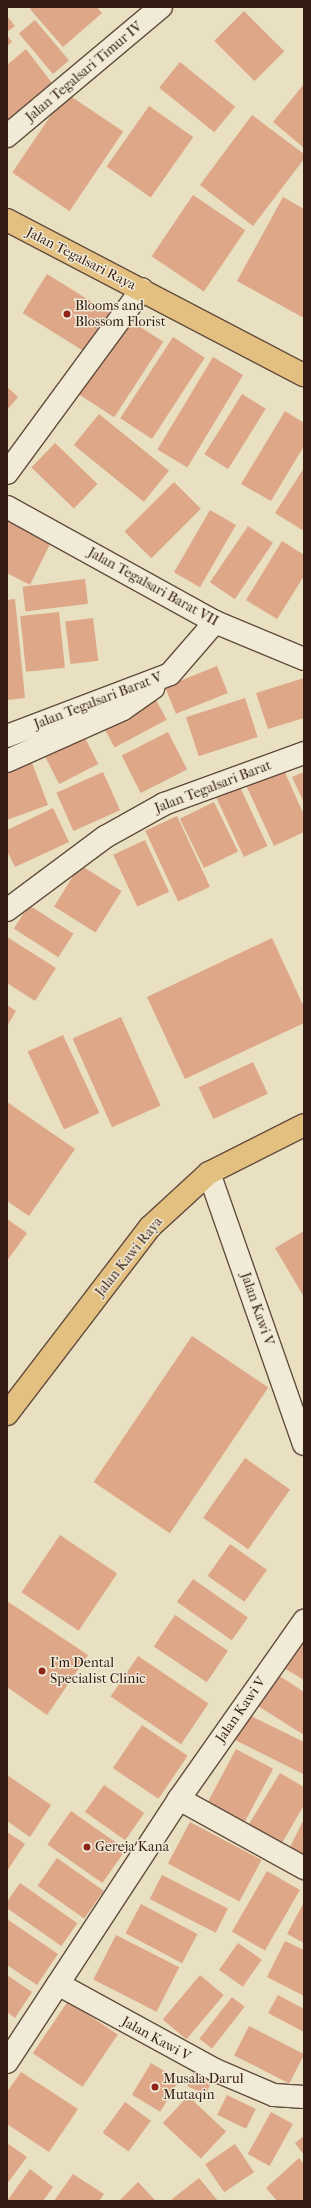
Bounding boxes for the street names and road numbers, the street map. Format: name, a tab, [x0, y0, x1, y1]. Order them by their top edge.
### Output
street label: Jalan Tegalsari Timur IV	[22, 18, 146, 126]
street label: Jalan Tegalsari Raya	[23, 224, 139, 294]
street label: Jalan Tegalsari Barat VII	[85, 544, 221, 630]
street label: Jalan Tegalsari Barat V	[32, 669, 164, 733]
street label: Jalan Tegalsari Barat	[152, 757, 274, 817]
street label: Jalan Kawi Raya	[92, 1214, 166, 1300]
street label: Jalan Kawi V	[237, 1270, 277, 1348]
street label: Jalan Kawi V	[212, 1674, 270, 1746]
street label: Jalan Kawi V	[119, 2013, 193, 2065]

